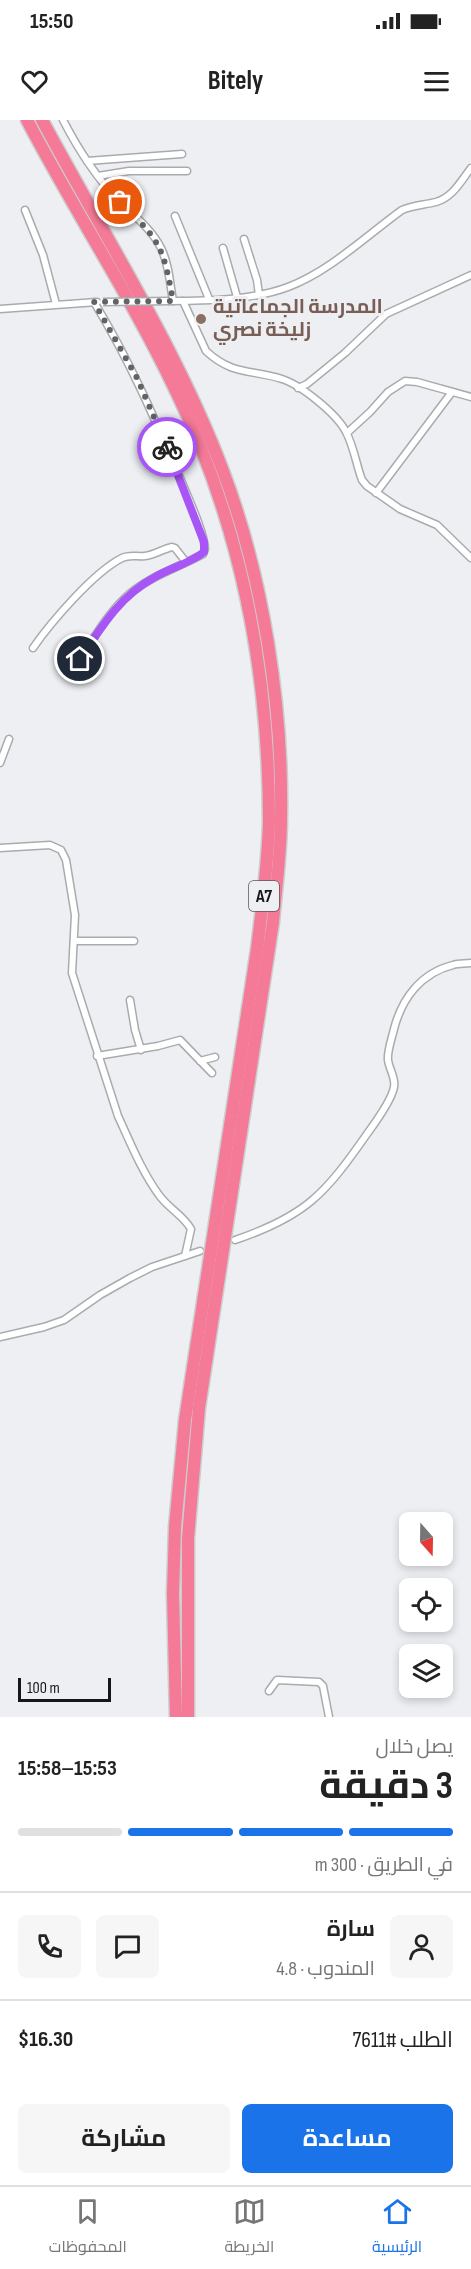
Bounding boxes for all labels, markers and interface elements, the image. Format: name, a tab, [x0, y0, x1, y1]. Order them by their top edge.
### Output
text: 15:50	[30, 8, 73, 35]
icon: heart	[18, 65, 51, 98]
text: Bitely	[208, 65, 263, 97]
icon: menu	[420, 65, 453, 98]
pin	[94, 176, 145, 227]
icon: bag	[103, 185, 136, 218]
place label: المدرسة الجماعاتية زليخة نصري	[213, 295, 383, 345]
marker: المدرسة الجماعاتية زليخة نصري	[194, 312, 208, 326]
courier	[137, 417, 197, 477]
icon: bike	[151, 431, 184, 464]
pin	[54, 633, 105, 684]
icon: home	[63, 642, 96, 675]
road number: A7	[249, 881, 279, 911]
north arrow	[399, 1512, 453, 1566]
map controls	[399, 1512, 453, 1698]
button: locate	[399, 1578, 453, 1632]
button: layers	[399, 1644, 453, 1698]
scale bar	[18, 1675, 111, 1702]
text: 100 m	[27, 1679, 60, 1698]
text: يصل خلال	[376, 1735, 453, 1759]
text: 15:53–15:58	[18, 1755, 117, 1782]
text: 3 دقيقة	[319, 1763, 453, 1810]
text: في الطريق · 300 m	[315, 1853, 453, 1877]
button: phone	[18, 1915, 81, 1978]
button: chat	[96, 1915, 159, 1978]
button: person	[390, 1915, 453, 1978]
text: سارة	[327, 1916, 375, 1943]
text: المندوب · 4.8	[276, 1957, 375, 1981]
text: $16.30	[18, 2026, 73, 2053]
text: الطلب #7611	[352, 2027, 453, 2054]
button: مشاركة	[18, 2104, 230, 2173]
button: مساعدة	[242, 2104, 453, 2173]
tab: المحفوظات	[49, 2195, 127, 2261]
tab: الخريطة	[224, 2195, 274, 2261]
tab: الرئيسية	[372, 2195, 422, 2261]

